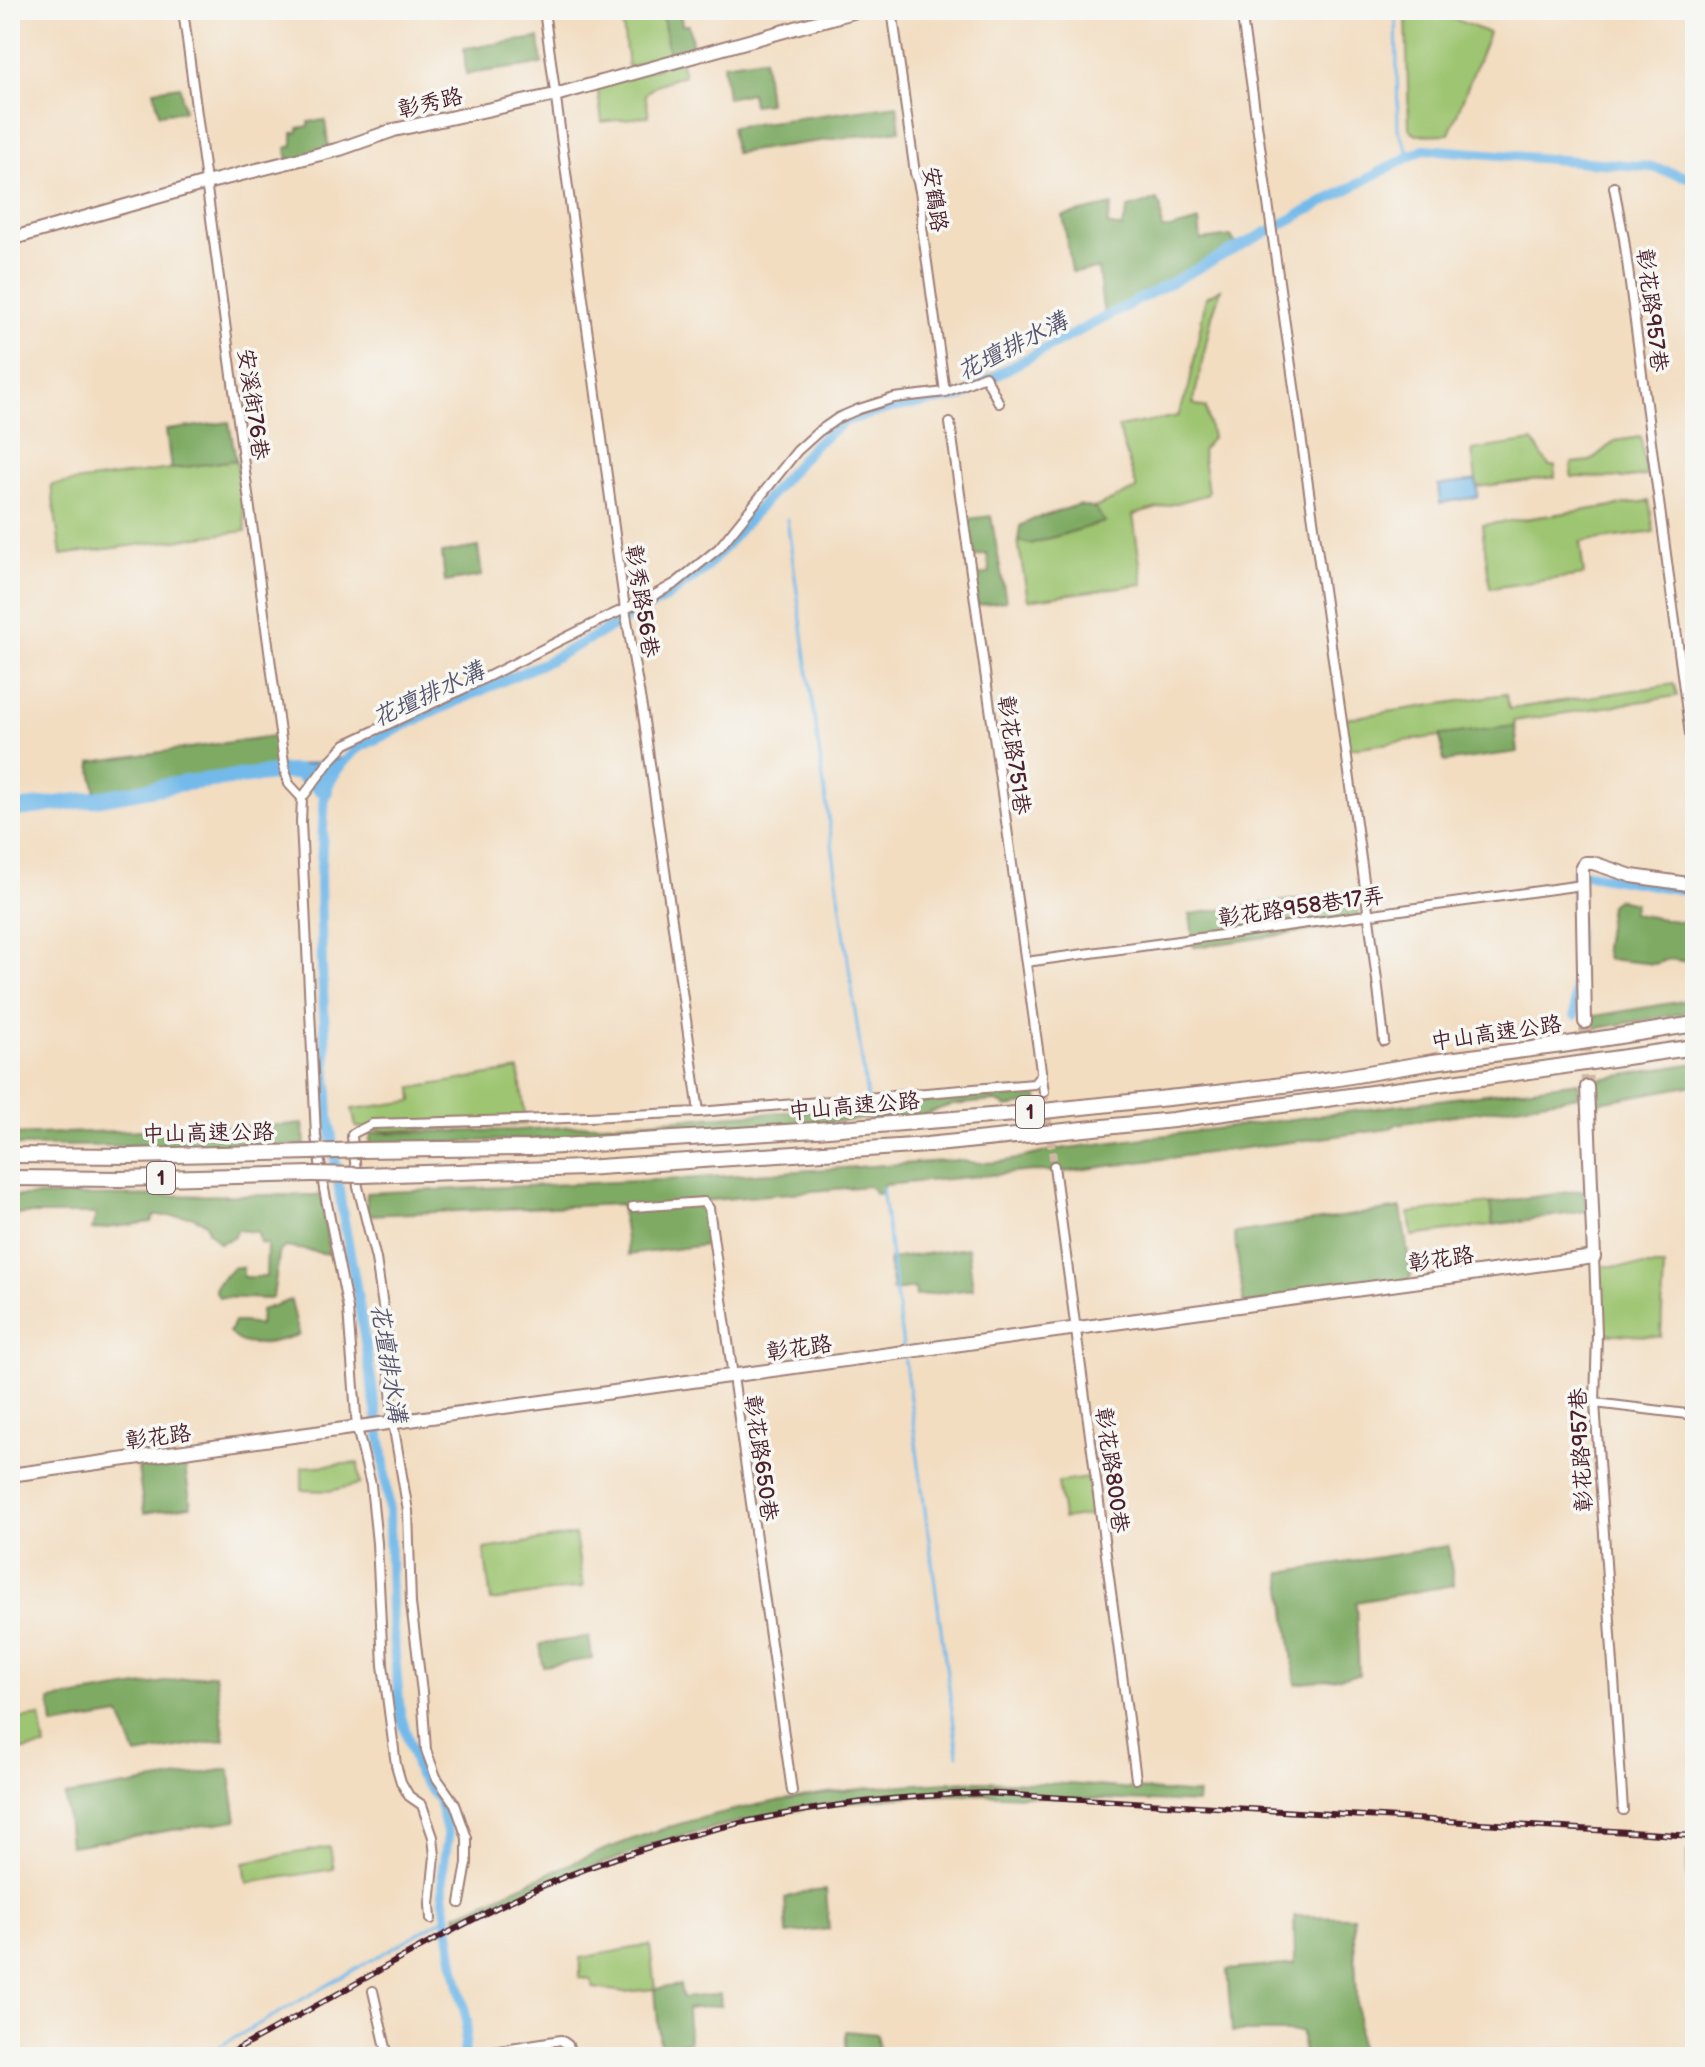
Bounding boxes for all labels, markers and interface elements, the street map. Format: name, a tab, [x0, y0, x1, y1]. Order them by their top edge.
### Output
street label: 彰秀路	[395, 83, 466, 124]
street label: 安鶴路	[917, 165, 952, 234]
street label: 彰花路957巷	[1631, 247, 1672, 373]
water label: 花壇排水溝	[952, 305, 1074, 387]
street label: 安溪街76巷	[231, 347, 274, 462]
street label: 彰秀路56巷	[619, 543, 664, 660]
water label: 花壇排水溝	[368, 655, 491, 733]
street label: 彰花路751巷	[992, 694, 1035, 816]
street label: 彰花路958巷17弄	[1216, 882, 1386, 933]
street label: 中山高速公路	[1429, 1011, 1563, 1056]
street label: 中山高速公路	[787, 1087, 921, 1126]
road number: 1	[1016, 1096, 1044, 1128]
street label: 中山高速公路	[142, 1119, 274, 1148]
road number: 1	[147, 1162, 175, 1194]
street label: 彰花路	[1407, 1242, 1476, 1277]
water label: 花壇排水溝	[365, 1302, 413, 1427]
street label: 彰花路	[765, 1331, 834, 1366]
street label: 彰花路957巷	[1565, 1387, 1598, 1513]
street label: 彰花路650巷	[738, 1393, 783, 1523]
street label: 彰花路800巷	[1089, 1406, 1134, 1535]
street label: 彰花路	[124, 1420, 193, 1455]

